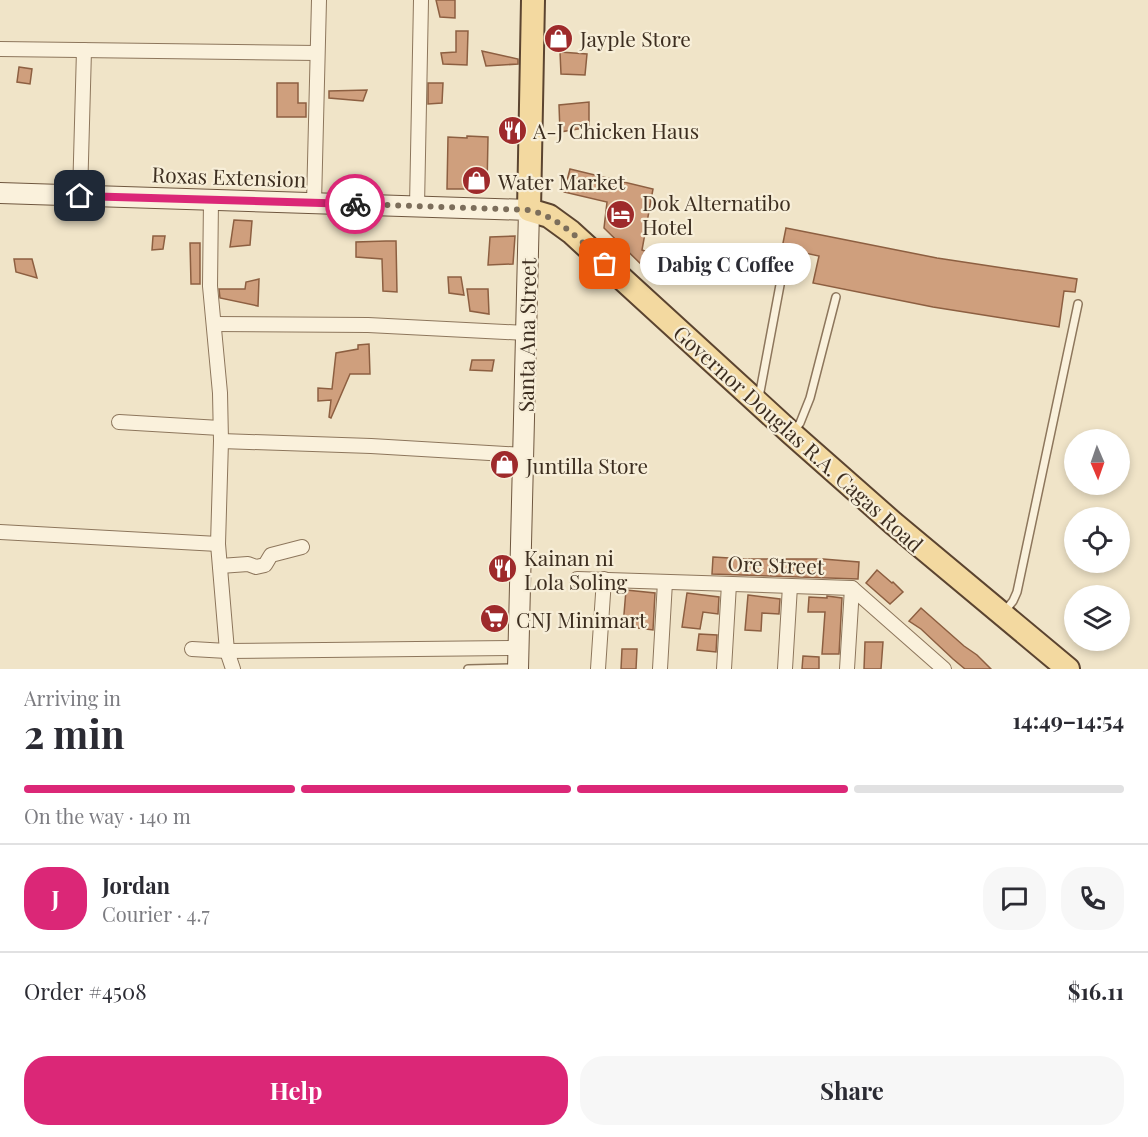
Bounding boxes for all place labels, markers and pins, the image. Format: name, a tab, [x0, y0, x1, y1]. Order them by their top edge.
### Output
shop icon: Jayple Store	[543, 22, 575, 54]
place label: Jayple Store	[579, 24, 691, 52]
restaurant icon: A-J Chicken Haus	[496, 114, 528, 146]
place label: A-J Chicken Haus	[532, 116, 699, 144]
shop icon: Water Market	[461, 165, 493, 197]
place label: Water Market	[497, 167, 626, 195]
pin	[54, 170, 105, 221]
place label: Dok Alternatibo Hotel	[642, 188, 791, 240]
hotel icon: Dok Alternatibo Hotel	[605, 198, 637, 230]
pin	[579, 238, 630, 289]
callout: Dabig C Coffee	[641, 243, 812, 285]
shop icon: Juntilla Store	[489, 449, 521, 481]
place label: Juntilla Store	[525, 451, 648, 479]
place label: Kainan ni Lola Soling	[524, 543, 627, 595]
restaurant icon: Kainan ni Lola Soling	[487, 553, 519, 585]
supermarket icon: CNJ Minimart	[479, 603, 511, 635]
place label: CNJ Minimart	[516, 605, 647, 633]

